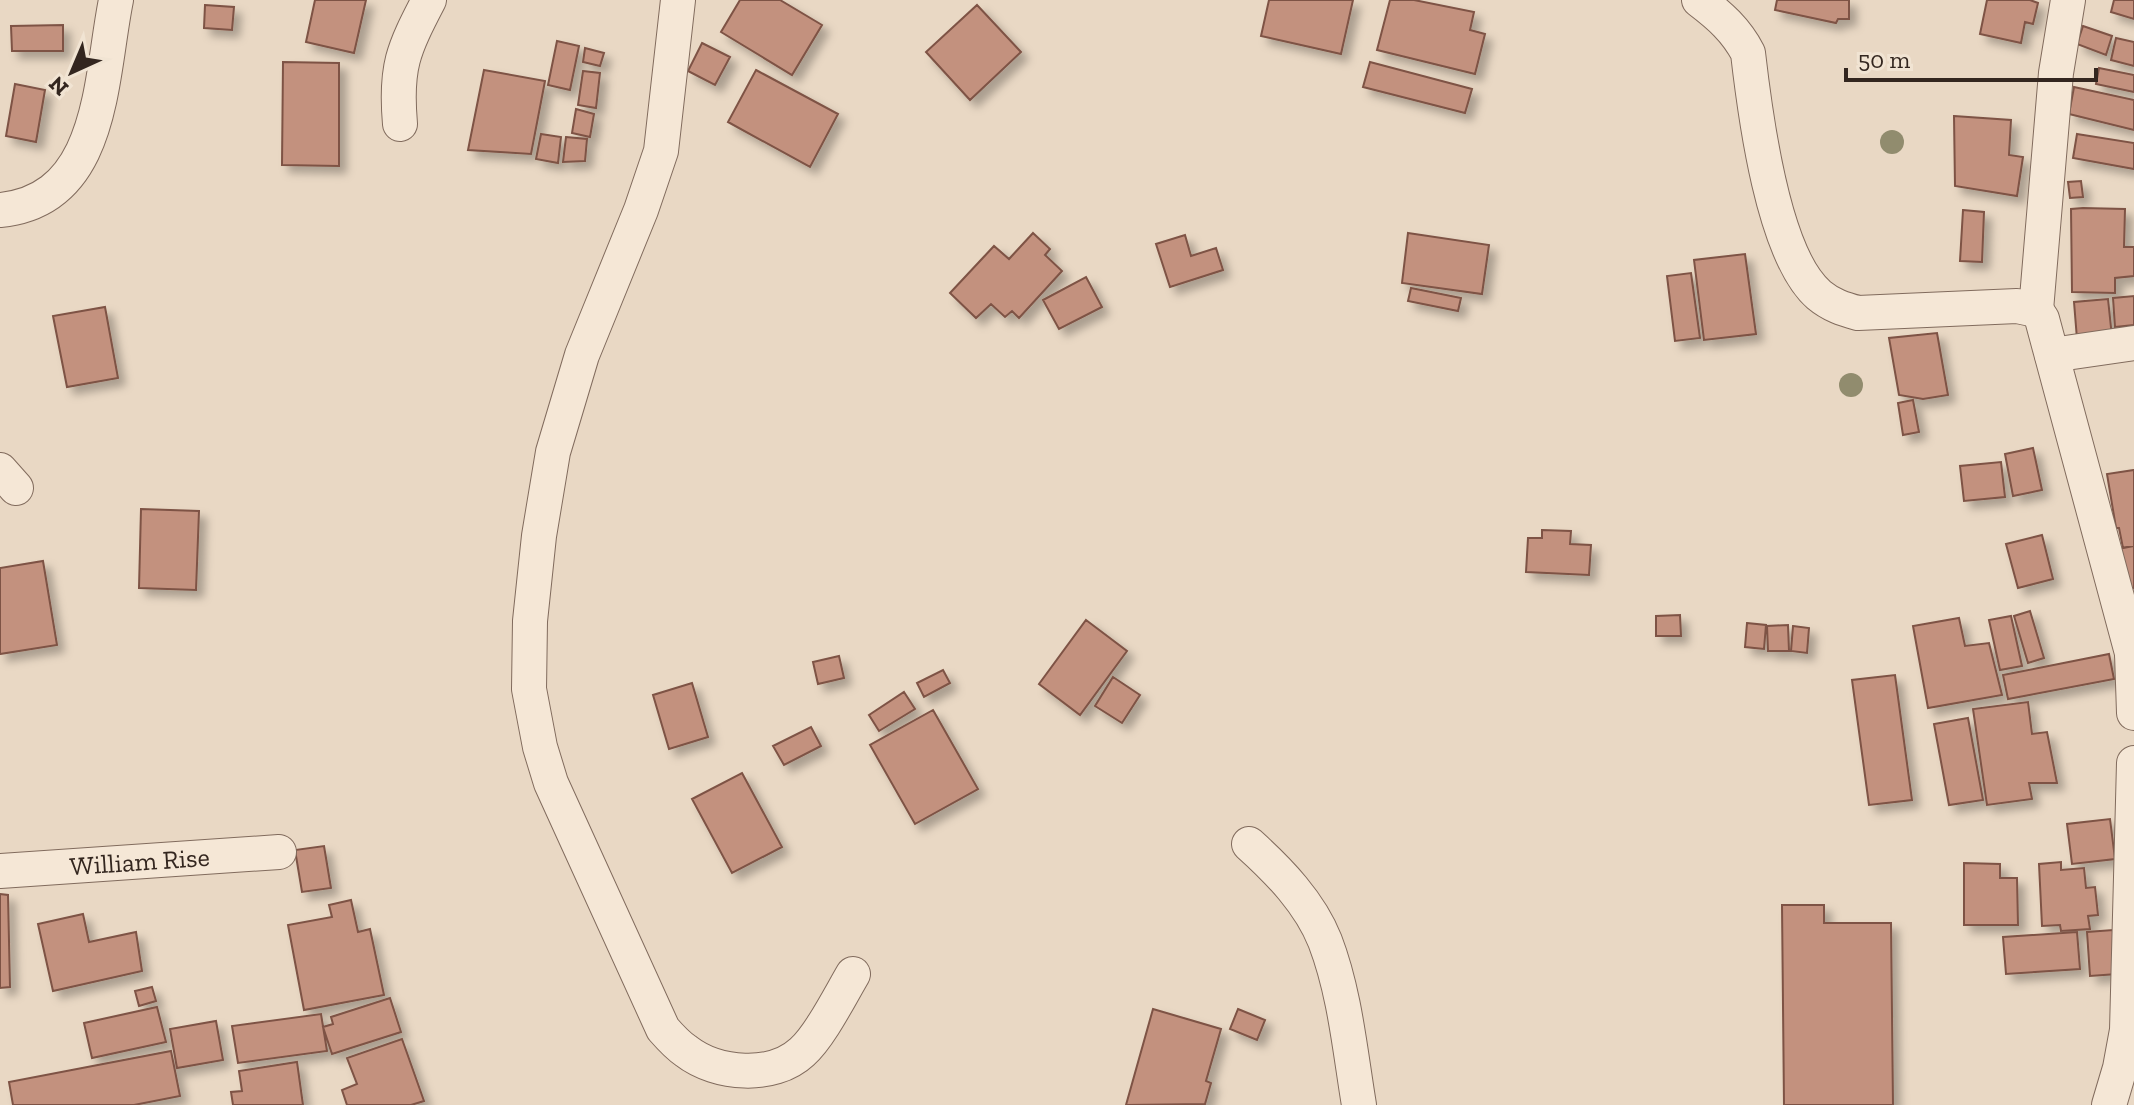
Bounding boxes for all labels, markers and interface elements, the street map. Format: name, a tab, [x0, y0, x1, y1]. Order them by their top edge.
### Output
north arrow	[32, 32, 112, 112]
scale bar	[1846, 32, 2096, 82]
text: 50 m	[1858, 45, 1911, 74]
text: N	[43, 70, 74, 102]
street label: William Rise	[69, 841, 211, 882]

